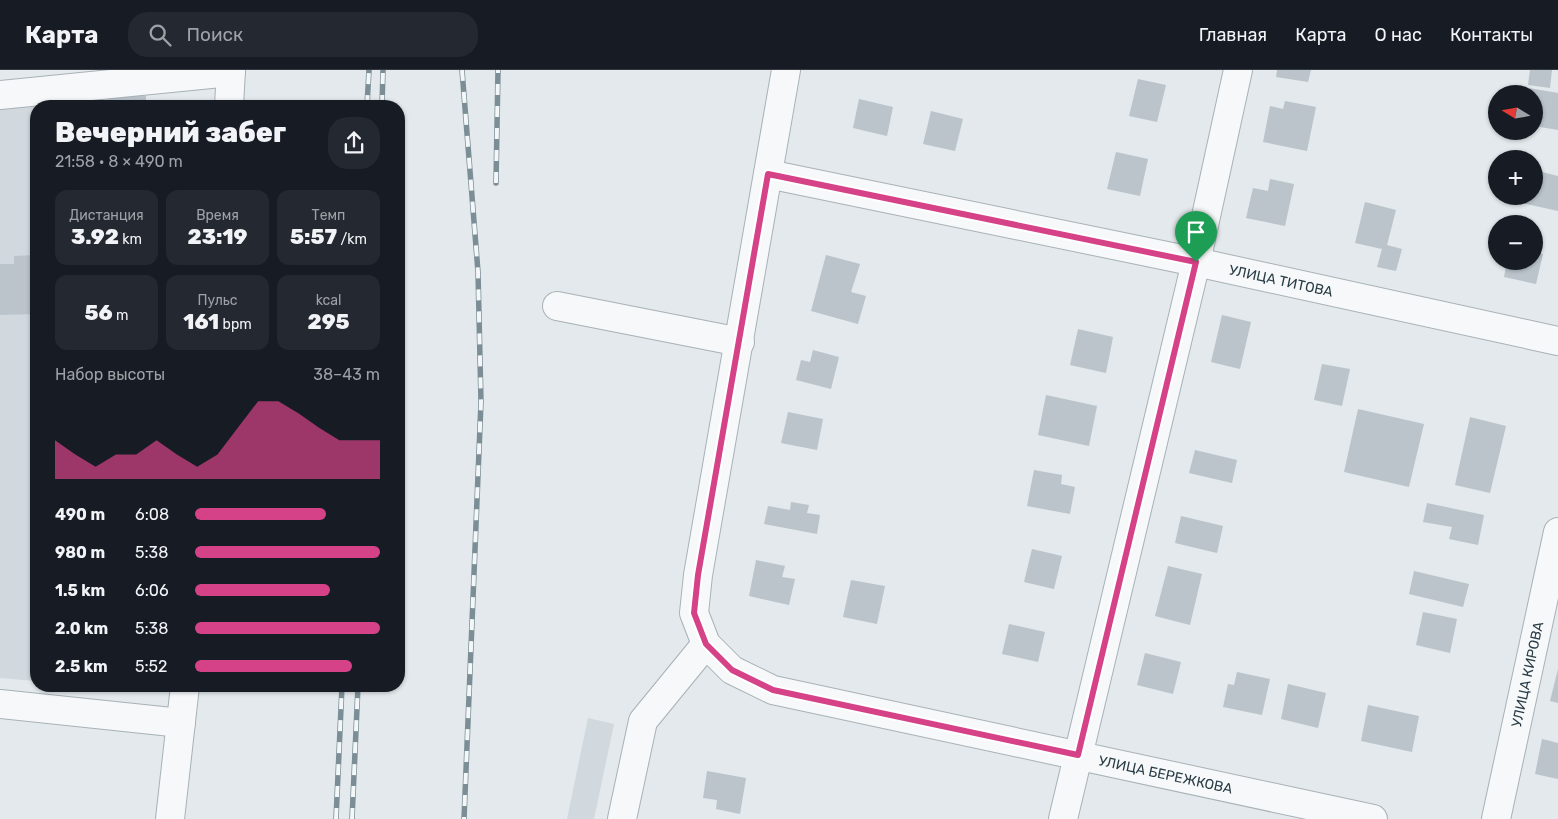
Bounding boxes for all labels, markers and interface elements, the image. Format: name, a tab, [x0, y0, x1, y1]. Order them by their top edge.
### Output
search box	[128, 12, 478, 57]
text: Карта	[25, 21, 98, 49]
icon: search	[146, 21, 174, 49]
text: Поиск	[186, 23, 243, 46]
text: Главная	[1199, 24, 1267, 46]
text: Карта	[1295, 24, 1347, 46]
text: О нас	[1375, 24, 1422, 46]
text: Контакты	[1450, 24, 1533, 46]
north arrow	[1488, 85, 1542, 140]
map controls	[1488, 85, 1543, 270]
text: Вечерний забег	[55, 116, 286, 149]
button: share	[328, 117, 380, 169]
button: +	[1488, 150, 1543, 205]
text: 21:58 · 8 × 490 m	[55, 152, 183, 171]
text: Дистанция	[69, 207, 144, 224]
text: Время	[196, 207, 239, 224]
text: Темп	[312, 207, 345, 224]
pin	[1175, 211, 1217, 262]
button: −	[1488, 215, 1543, 270]
icon: arrive	[1182, 218, 1210, 246]
text: 3.92	[71, 224, 119, 249]
text: 23:19	[188, 224, 248, 249]
text: 5:57	[290, 224, 337, 249]
text: km	[119, 231, 142, 248]
text: /km	[337, 231, 367, 248]
street label: УЛИЦА ТИТОВА	[1227, 261, 1335, 301]
text: Пульс	[197, 292, 238, 309]
text: kcal	[316, 292, 341, 309]
text: 56	[84, 300, 113, 325]
text: m	[113, 307, 129, 324]
text: 161	[183, 309, 219, 334]
text: 295	[307, 309, 350, 334]
text: bpm	[219, 316, 252, 333]
text: Набор высоты	[55, 365, 165, 384]
text: 38–43 m	[313, 365, 380, 384]
text: 490 m	[55, 505, 105, 524]
text: 6:08	[135, 505, 169, 524]
text: 980 m	[55, 543, 105, 562]
text: 5:38	[135, 543, 168, 562]
text: 1.5 km	[55, 581, 105, 600]
text: 6:06	[135, 581, 169, 600]
text: 2.0 km	[55, 619, 108, 638]
text: 5:38	[135, 619, 168, 638]
street label: УЛИЦА КИРОВА	[1508, 619, 1548, 729]
text: 2.5 km	[55, 657, 108, 676]
text: 5:52	[135, 657, 168, 676]
street label: УЛИЦА БЕРЕЖКОВА	[1097, 752, 1235, 798]

